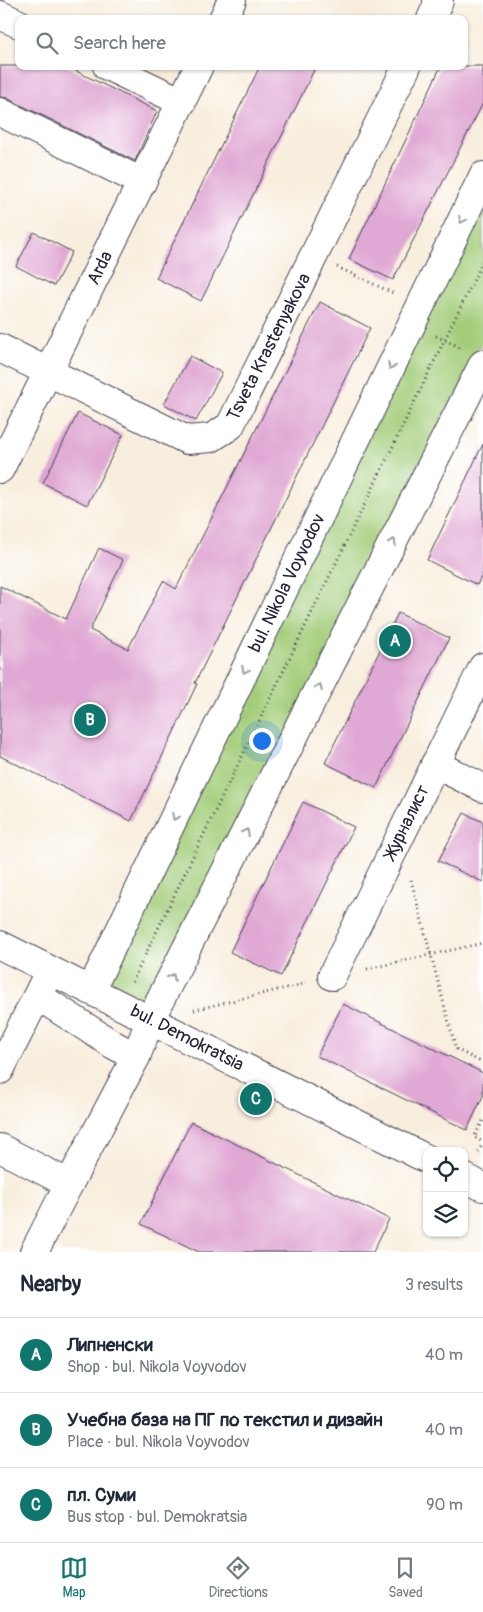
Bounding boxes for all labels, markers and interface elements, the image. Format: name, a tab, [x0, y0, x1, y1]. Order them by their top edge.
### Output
search box	[15, 15, 468, 70]
icon: search	[33, 29, 61, 57]
text: Search here	[73, 31, 166, 55]
one-way arrow	[458, 215, 468, 224]
street label: Arda	[82, 247, 118, 289]
street label: Tsveta Krastenyakova	[222, 269, 316, 425]
one-way arrow	[387, 361, 398, 370]
street label: bul. Nikola Voyvodov	[244, 510, 330, 656]
one-way arrow	[387, 538, 397, 547]
pin: A	[379, 622, 411, 660]
one-way arrow	[241, 665, 251, 674]
one-way arrow	[313, 683, 323, 692]
pin: B	[74, 701, 106, 739]
your location	[249, 728, 275, 754]
street label: Журналист	[378, 781, 435, 866]
one-way arrow	[171, 812, 181, 821]
one-way arrow	[240, 828, 250, 837]
one-way arrow	[166, 973, 176, 982]
street label: bul. Demokratsia	[126, 1000, 248, 1076]
pin: C	[240, 1080, 272, 1118]
map controls	[423, 1147, 468, 1237]
button: locate	[423, 1147, 468, 1192]
button: layers	[423, 1192, 468, 1237]
text: Nearby	[20, 1271, 81, 1298]
text: 3 results	[405, 1275, 463, 1295]
text: Липненски	[67, 1333, 153, 1357]
text: A	[31, 1345, 41, 1365]
text: 40 m	[425, 1345, 463, 1365]
text: Shop · bul. Nikola Voyvodov	[67, 1357, 247, 1377]
text: Учебна база на ПГ по текстил и дизайн	[67, 1408, 383, 1432]
text: B	[31, 1420, 41, 1440]
text: 40 m	[425, 1420, 463, 1440]
text: Place · bul. Nikola Voyvodov	[67, 1432, 250, 1452]
text: пл. Суми	[67, 1483, 136, 1507]
text: C	[31, 1495, 41, 1515]
text: 90 m	[426, 1495, 463, 1515]
text: Bus stop · bul. Demokratsia	[67, 1507, 247, 1527]
tab: Map	[60, 1554, 88, 1601]
tab: Directions	[208, 1554, 268, 1601]
tab: Saved	[388, 1554, 423, 1601]

